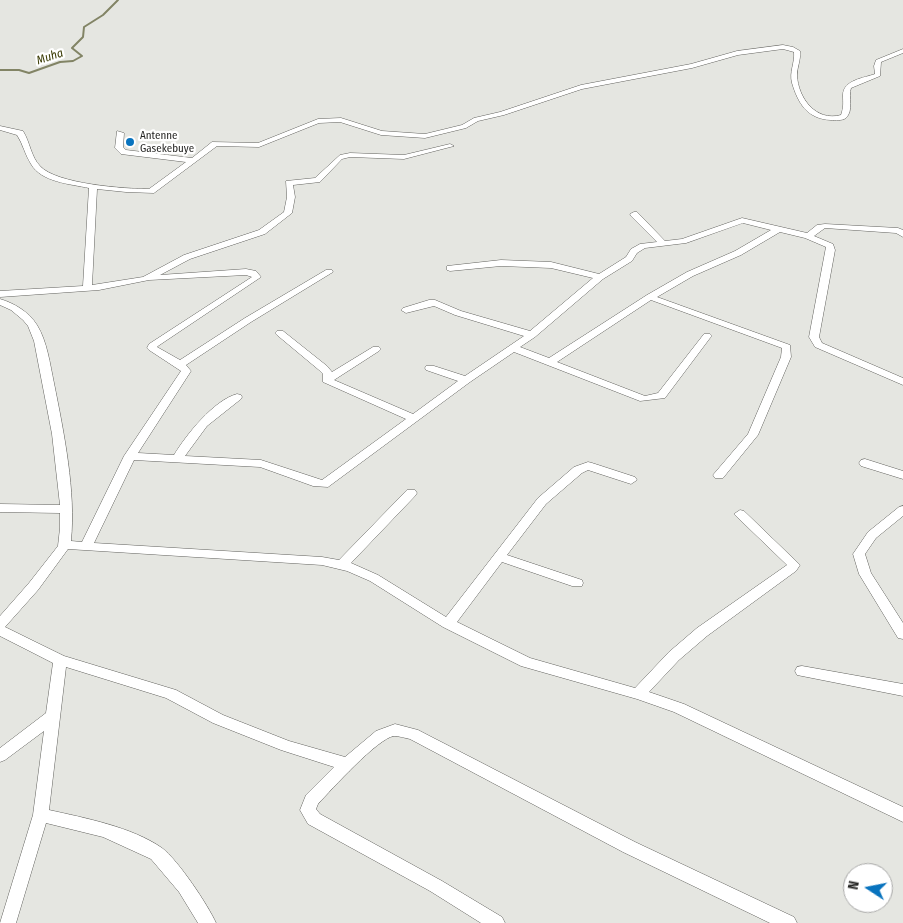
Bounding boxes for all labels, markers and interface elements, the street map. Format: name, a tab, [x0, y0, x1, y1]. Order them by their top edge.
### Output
water label: Muha	[35, 46, 65, 68]
place label: Antenne Gasekebuye	[140, 129, 194, 155]
marker: Antenne Gasekebuye	[124, 136, 136, 148]
north arrow	[843, 863, 893, 913]
text: N	[845, 880, 863, 891]

